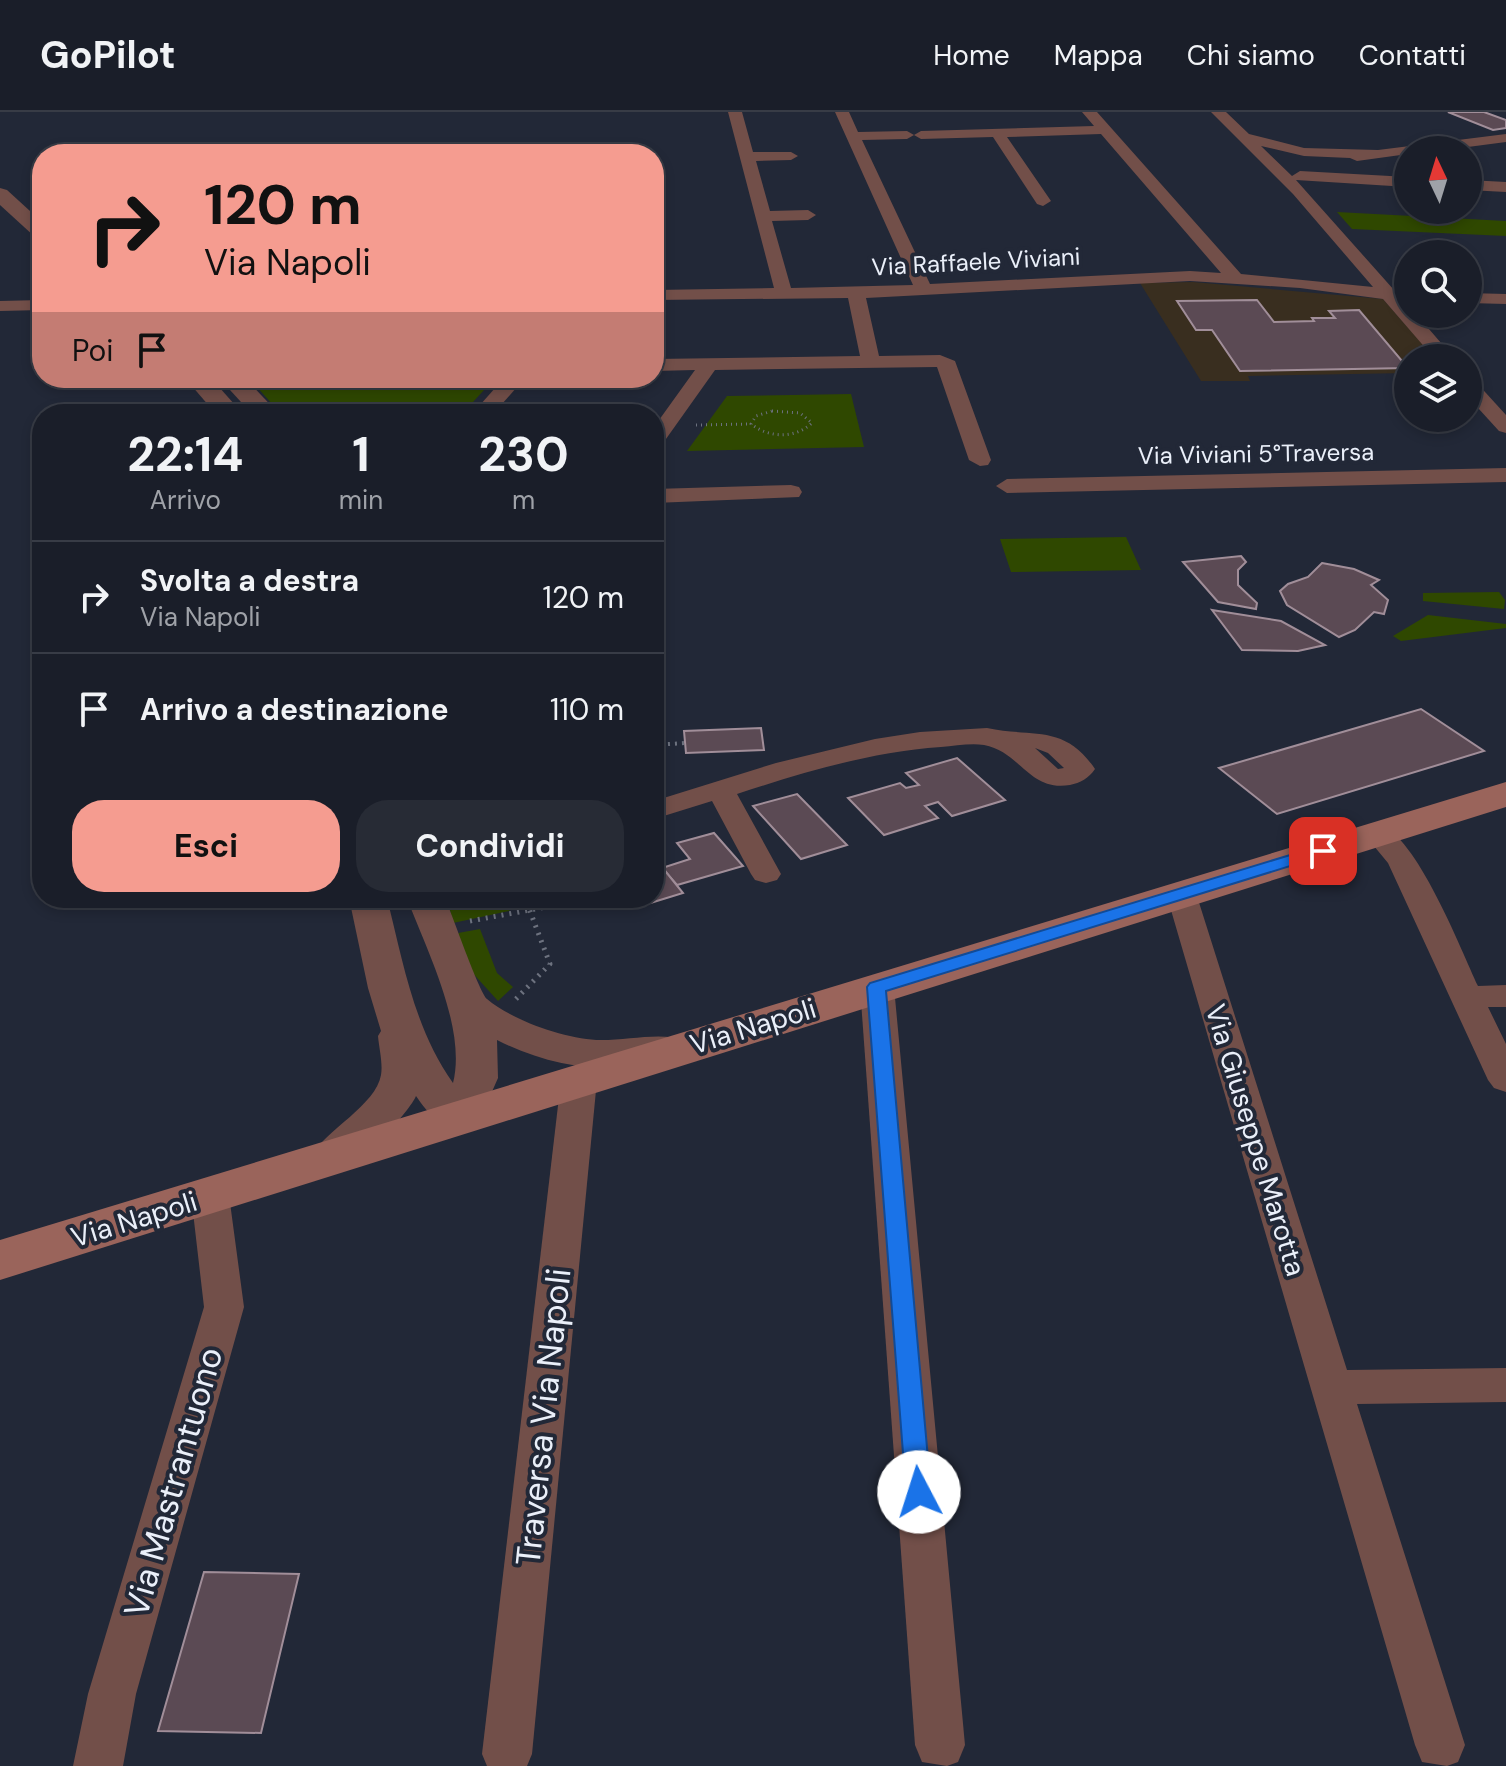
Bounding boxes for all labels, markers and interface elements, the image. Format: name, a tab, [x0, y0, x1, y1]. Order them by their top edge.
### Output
text: GoPilot	[40, 30, 176, 80]
text: Home	[933, 37, 1010, 74]
text: Mappa	[1054, 37, 1143, 74]
text: Chi siamo	[1187, 37, 1315, 74]
text: Contatti	[1359, 37, 1466, 74]
north arrow	[1394, 136, 1482, 224]
map controls	[1394, 136, 1482, 432]
text: 120 m	[204, 168, 362, 241]
icon: right	[72, 176, 176, 280]
text: Via Napoli	[204, 239, 371, 286]
button: search	[1394, 240, 1482, 328]
street label: Via Raffaele Viviani	[871, 241, 1081, 282]
icon: arrive	[130, 328, 174, 372]
text: Poi	[72, 331, 114, 370]
button: layers	[1394, 344, 1482, 432]
text: 22:14	[127, 423, 244, 486]
text: 1	[352, 423, 370, 486]
text: 230	[478, 423, 569, 486]
street label: Via Viviani 5°Traversa	[1137, 436, 1375, 471]
text: Arrivo	[150, 483, 221, 517]
text: min	[339, 483, 383, 517]
text: m	[512, 483, 535, 517]
text: Svolta a destra	[140, 561, 359, 600]
icon: right	[72, 575, 116, 619]
text: 120 m	[542, 578, 624, 617]
text: Via Napoli	[140, 600, 261, 634]
icon: arrive	[72, 687, 116, 731]
text: Arrivo a destinazione	[140, 690, 449, 729]
text: 110 m	[550, 690, 624, 729]
button: Esci	[72, 800, 340, 892]
button: Condividi	[356, 800, 624, 892]
pin	[1289, 817, 1357, 885]
icon: arrive	[1301, 829, 1345, 873]
street label: Via Napoli	[686, 990, 821, 1063]
street label: Via Giuseppe Marotta	[1197, 1000, 1314, 1281]
street label: Via Napoli	[67, 1183, 202, 1256]
street label: Traversa Via Napoli	[506, 1266, 581, 1568]
street label: Via Mastrantuono	[113, 1342, 233, 1622]
position arrow	[877, 1450, 961, 1534]

